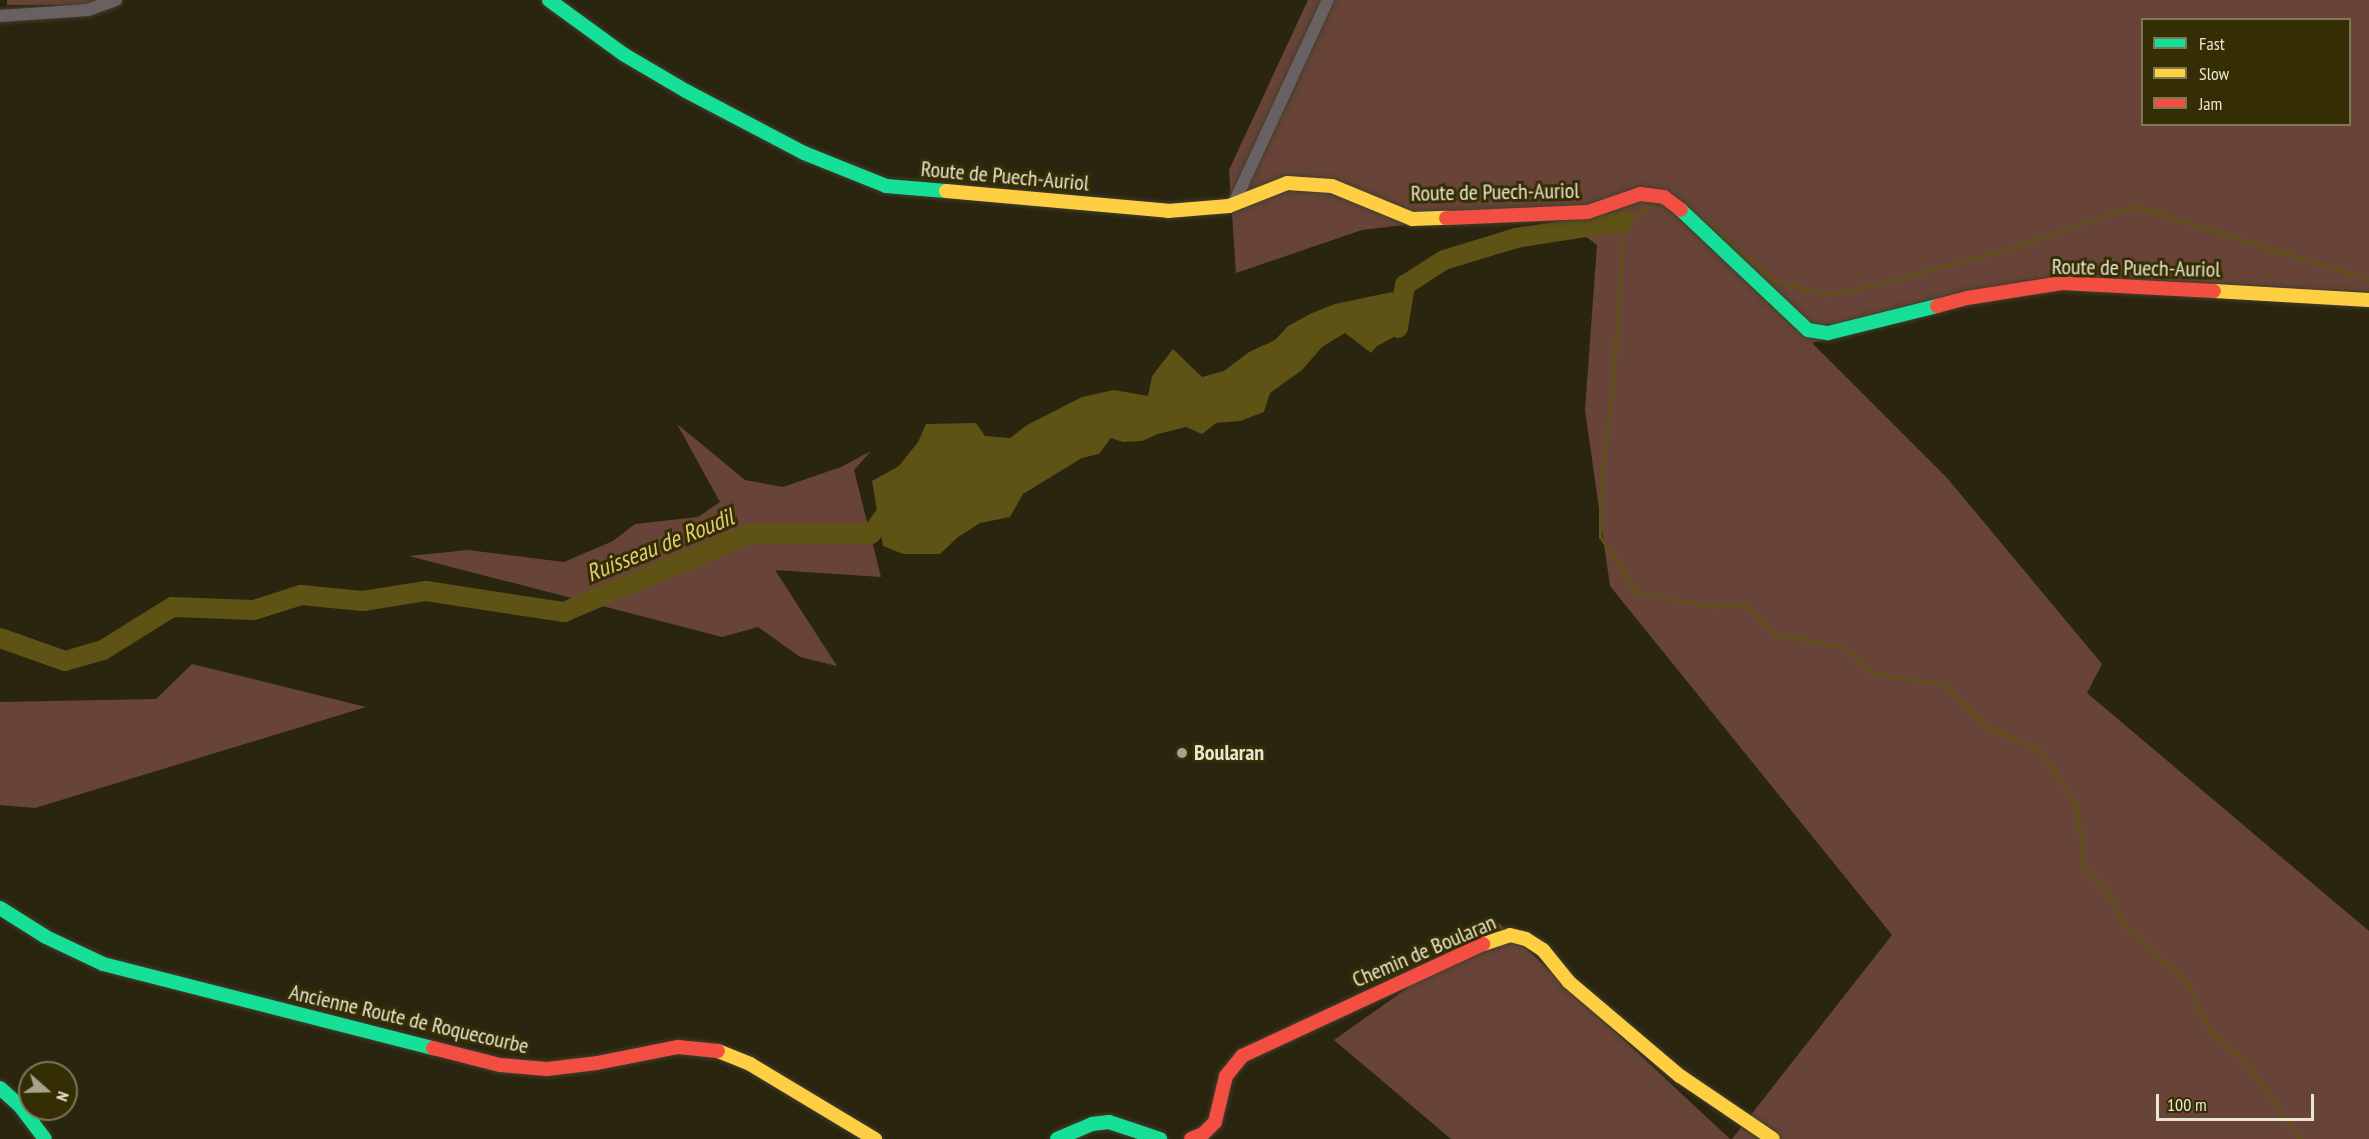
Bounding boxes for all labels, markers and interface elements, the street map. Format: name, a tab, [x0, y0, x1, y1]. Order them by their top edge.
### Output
legend	[2141, 18, 2351, 126]
text: Fast	[2199, 32, 2225, 55]
text: Slow	[2199, 62, 2229, 85]
text: Jam	[2199, 92, 2222, 115]
street label: Route de Puech-Auriol	[920, 156, 1090, 196]
street label: Route de Puech-Auriol	[1410, 177, 1580, 207]
street label: Route de Puech-Auriol	[2051, 253, 2221, 283]
water label: Ruisseau de Roudil	[582, 502, 738, 588]
place label: Boularan	[1194, 740, 1264, 766]
marker: Boularan	[1175, 746, 1189, 760]
street label: Chemin de Boularan	[1348, 909, 1500, 993]
street label: Ancienne Route de Roquecourbe	[287, 979, 531, 1059]
north arrow	[18, 1061, 78, 1121]
scale bar	[2159, 1082, 2316, 1120]
text: N	[52, 1089, 74, 1104]
text: 100 m	[2167, 1093, 2207, 1116]

